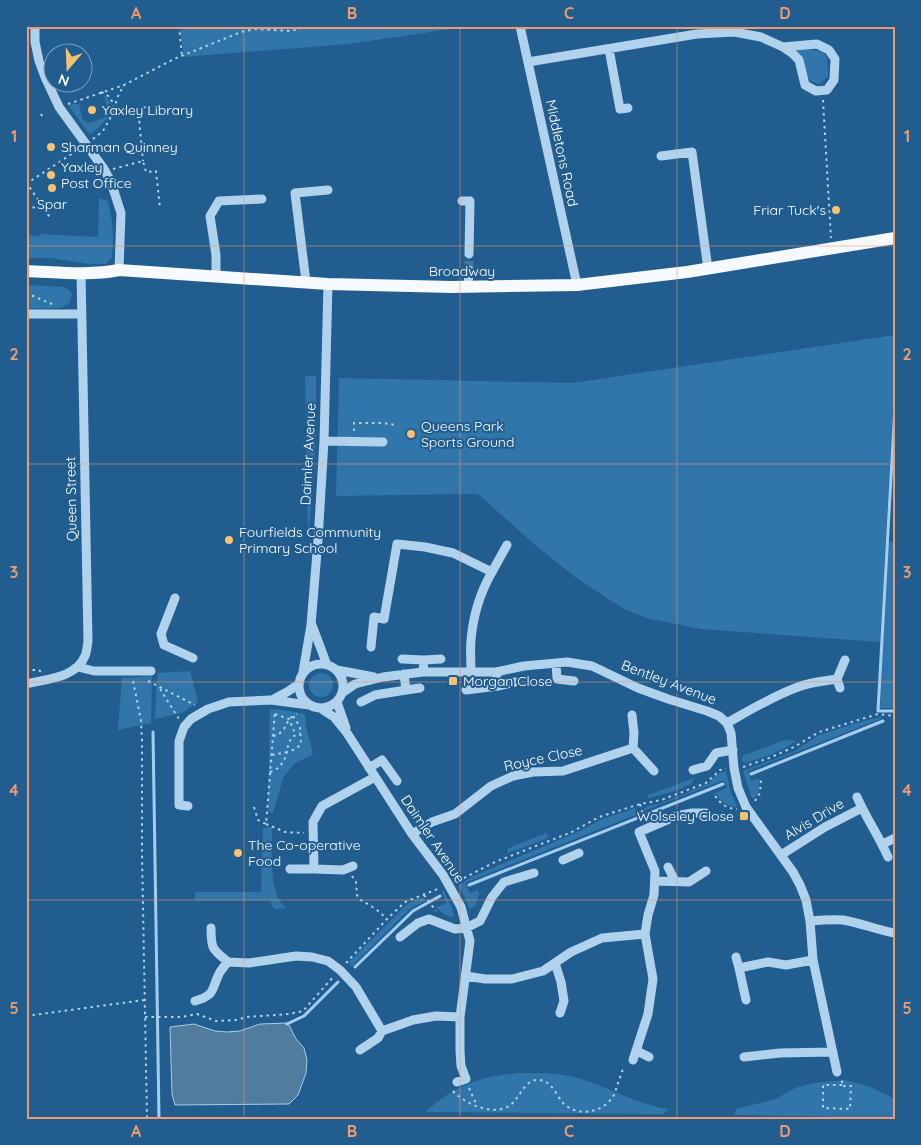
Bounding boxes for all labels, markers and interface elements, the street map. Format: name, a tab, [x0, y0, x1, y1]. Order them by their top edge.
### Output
text: A	[131, 3, 142, 23]
text: B	[347, 3, 357, 23]
text: C	[564, 3, 574, 23]
text: D	[779, 3, 791, 23]
north arrow	[42, 42, 92, 92]
text: N	[56, 70, 72, 90]
street label: Middletons Road	[542, 98, 582, 208]
place label: Yaxley Library	[102, 101, 193, 119]
marker: Yaxley Library	[86, 104, 98, 116]
text: 1	[11, 126, 17, 146]
text: 1	[904, 126, 910, 146]
place label: Sharman Quinney	[61, 138, 178, 156]
marker: Sharman Quinney	[45, 141, 57, 153]
place label: Yaxley Post Office	[61, 158, 132, 192]
marker: Yaxley Post Office	[45, 169, 57, 181]
marker: Spar	[46, 182, 58, 194]
place label: Spar	[37, 195, 68, 213]
place label: Friar Tuck's	[753, 201, 826, 219]
marker: Friar Tuck's	[830, 204, 842, 216]
street label: Broadway	[429, 262, 495, 280]
text: 2	[9, 344, 19, 364]
text: 2	[902, 344, 912, 364]
street label: Daimler Avenue	[296, 402, 320, 506]
place label: Queens Park Sports Ground	[421, 417, 514, 451]
marker: Queens Park Sports Ground	[405, 428, 417, 440]
street label: Queen Street	[61, 456, 81, 542]
place label: Fourfields Community Primary School	[239, 523, 381, 557]
marker: Fourfields Community Primary School	[223, 534, 235, 546]
text: 3	[10, 562, 18, 582]
text: 3	[903, 562, 911, 582]
street label: Bentley Avenue	[619, 656, 719, 708]
place label: Morgan Close	[463, 672, 553, 690]
marker: Morgan Close	[447, 675, 459, 687]
street label: Royce Close	[502, 741, 584, 775]
text: 4	[9, 780, 19, 800]
text: 4	[902, 780, 912, 800]
street label: Daimler Avenue	[397, 792, 469, 887]
street label: Alvis Drive	[781, 794, 847, 844]
place label: Wolseley Close	[637, 807, 734, 825]
marker: Wolseley Close	[738, 810, 750, 822]
place label: The Co-operative Food	[248, 836, 361, 870]
marker: The Co-operative Food	[232, 847, 244, 859]
text: 5	[9, 998, 19, 1018]
text: 5	[902, 998, 912, 1018]
text: A	[131, 1121, 142, 1141]
text: B	[347, 1121, 357, 1141]
text: C	[564, 1121, 574, 1141]
text: D	[779, 1121, 791, 1141]

